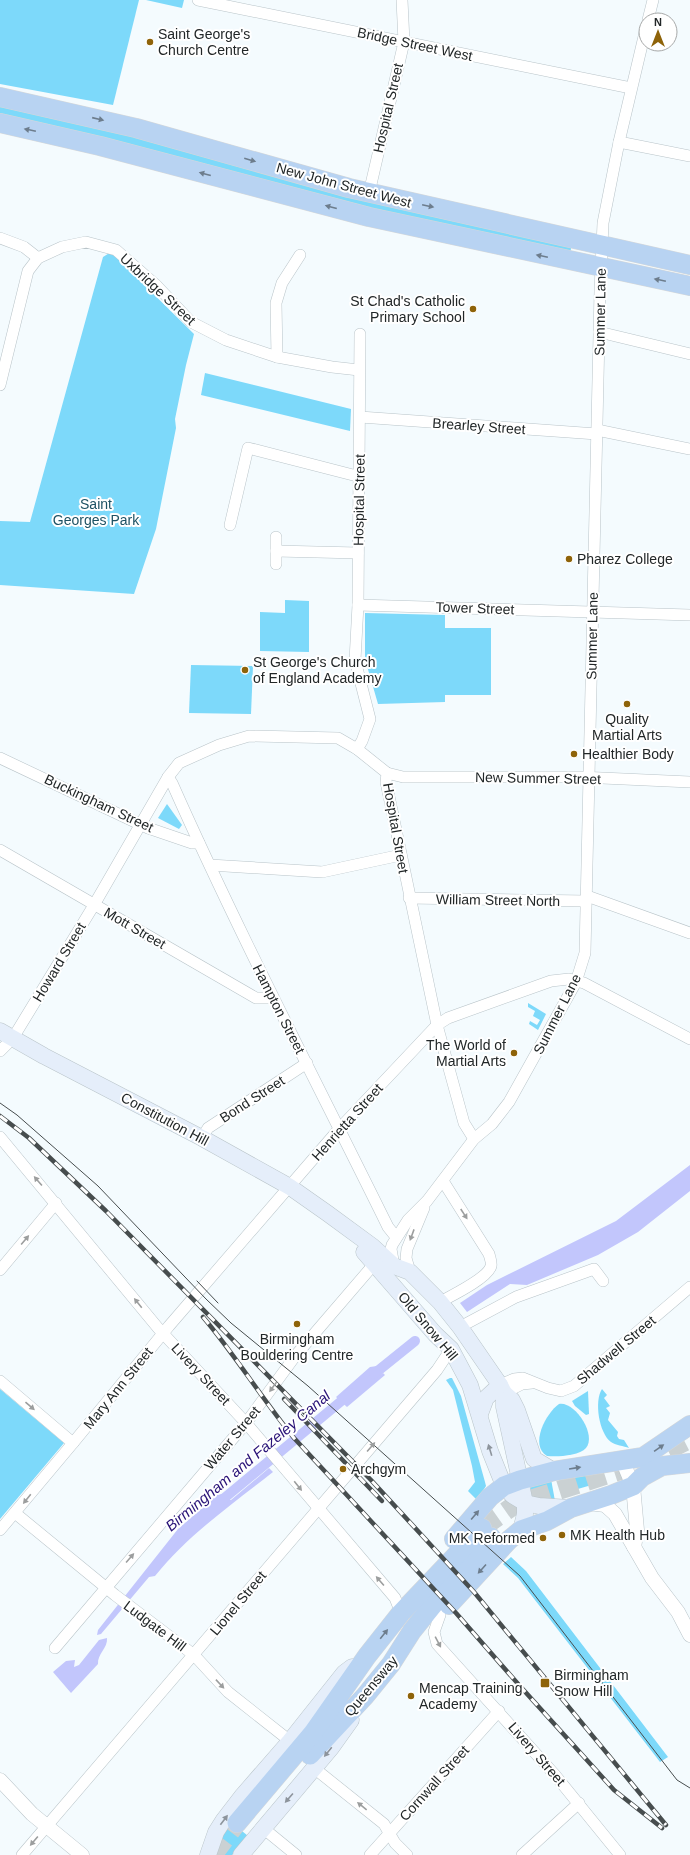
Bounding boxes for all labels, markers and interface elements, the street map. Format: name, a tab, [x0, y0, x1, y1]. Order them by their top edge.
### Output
north arrow	[638, 12, 678, 52]
text: N	[654, 16, 662, 28]
street label: Bridge Street West	[356, 24, 474, 64]
place label: Saint George's Church Centre	[158, 26, 250, 58]
marker: Saint George's Church Centre	[145, 37, 155, 47]
street label: Hospital Street	[370, 61, 406, 155]
one-way arrow	[91, 117, 104, 123]
one-way arrow	[24, 126, 37, 132]
one-way arrow	[244, 157, 256, 163]
street label: New John Street West	[275, 159, 413, 211]
one-way arrow	[199, 171, 211, 177]
one-way arrow	[325, 204, 337, 210]
one-way arrow	[422, 204, 434, 210]
street label: Uxbridge Street	[117, 250, 199, 328]
one-way arrow	[536, 252, 548, 258]
street label: Summer Lane	[591, 268, 609, 356]
one-way arrow	[654, 277, 666, 283]
place label: St Chad's Catholic Primary School	[350, 293, 465, 325]
marker: St Chad's Catholic Primary School	[468, 304, 478, 314]
street label: Brearley Street	[432, 415, 526, 437]
street label: Hospital Street	[350, 454, 368, 546]
park label: Saint Georges Park	[53, 496, 140, 528]
place label: Pharez College	[577, 551, 673, 567]
marker: Pharez College	[564, 554, 574, 564]
street label: Summer Lane	[583, 592, 601, 680]
street label: Tower Street	[435, 599, 515, 617]
place label: St George's Church of England Academy	[253, 654, 381, 686]
marker: St George's Church of England Academy	[240, 665, 250, 675]
marker: Quality Martial Arts	[622, 699, 632, 709]
place label: Quality Martial Arts	[592, 711, 662, 743]
place label: Healthier Body	[582, 746, 674, 762]
marker: Healthier Body	[569, 749, 579, 759]
street label: New Summer Street	[475, 769, 601, 787]
street label: Buckingham Street	[42, 771, 156, 835]
street label: Hospital Street	[380, 781, 412, 875]
street label: William Street North	[436, 891, 560, 909]
street label: Mott Street	[101, 904, 169, 952]
street label: Howard Street	[29, 919, 89, 1004]
street label: Hampton Street	[250, 962, 308, 1056]
street label: Summer Lane	[530, 971, 584, 1057]
place label: The World of Martial Arts	[426, 1037, 506, 1069]
marker: The World of Martial Arts	[509, 1048, 519, 1058]
street label: Bond Street	[217, 1072, 287, 1126]
street label: Henrietta Street	[308, 1080, 386, 1164]
street label: Constitution Hill	[118, 1089, 212, 1149]
one-way arrow	[33, 1176, 42, 1187]
one-way arrow	[460, 1209, 468, 1219]
one-way arrow	[409, 1230, 415, 1242]
one-way arrow	[21, 1234, 30, 1245]
street label: Old Snow Hill	[395, 1289, 461, 1363]
one-way arrow	[134, 1298, 143, 1309]
street label: Shadwell Street	[573, 1312, 659, 1388]
marker: Birmingham Bouldering Centre	[292, 1319, 302, 1329]
place label: Birmingham Bouldering Centre	[241, 1331, 354, 1363]
street label: Livery Street	[168, 1340, 234, 1408]
street label: Mary Ann Street	[80, 1344, 156, 1432]
one-way arrow	[269, 1382, 277, 1392]
water label: Birmingham and Fazeley Canal	[162, 1386, 334, 1534]
one-way arrow	[24, 1402, 35, 1411]
street label: Water Street	[201, 1403, 263, 1473]
one-way arrow	[366, 1442, 375, 1453]
one-way arrow	[487, 1443, 493, 1455]
one-way arrow	[653, 1444, 664, 1452]
place label: Archgym	[351, 1461, 406, 1477]
marker: Archgym	[338, 1464, 348, 1474]
one-way arrow	[568, 1465, 581, 1471]
one-way arrow	[294, 1480, 303, 1491]
one-way arrow	[22, 1494, 31, 1505]
one-way arrow	[470, 1510, 479, 1521]
place label: MK Health Hub	[570, 1527, 665, 1543]
place label: MK Reformed	[449, 1530, 535, 1546]
marker: MK Health Hub	[557, 1530, 567, 1540]
marker: MK Reformed	[538, 1533, 548, 1543]
one-way arrow	[126, 1552, 135, 1563]
one-way arrow	[478, 1564, 487, 1574]
street label: Lionel Street	[207, 1568, 269, 1638]
one-way arrow	[375, 1576, 384, 1586]
street label: Ludgate Hill	[121, 1597, 189, 1655]
one-way arrow	[380, 1629, 388, 1640]
one-way arrow	[435, 1636, 441, 1648]
street label: Queensway	[341, 1653, 401, 1719]
place label: Birmingham Snow Hill	[554, 1667, 629, 1699]
marker: Birmingham Snow Hill	[539, 1677, 551, 1689]
one-way arrow	[215, 1679, 225, 1689]
place label: Mencap Training Academy	[419, 1680, 523, 1712]
marker: Mencap Training Academy	[406, 1691, 416, 1701]
street label: Livery Street	[505, 1719, 569, 1789]
street label: Cornwall Street	[396, 1742, 472, 1824]
one-way arrow	[323, 1747, 332, 1757]
one-way arrow	[284, 1793, 294, 1803]
one-way arrow	[357, 1802, 367, 1811]
one-way arrow	[220, 1815, 228, 1825]
one-way arrow	[30, 1835, 39, 1846]

